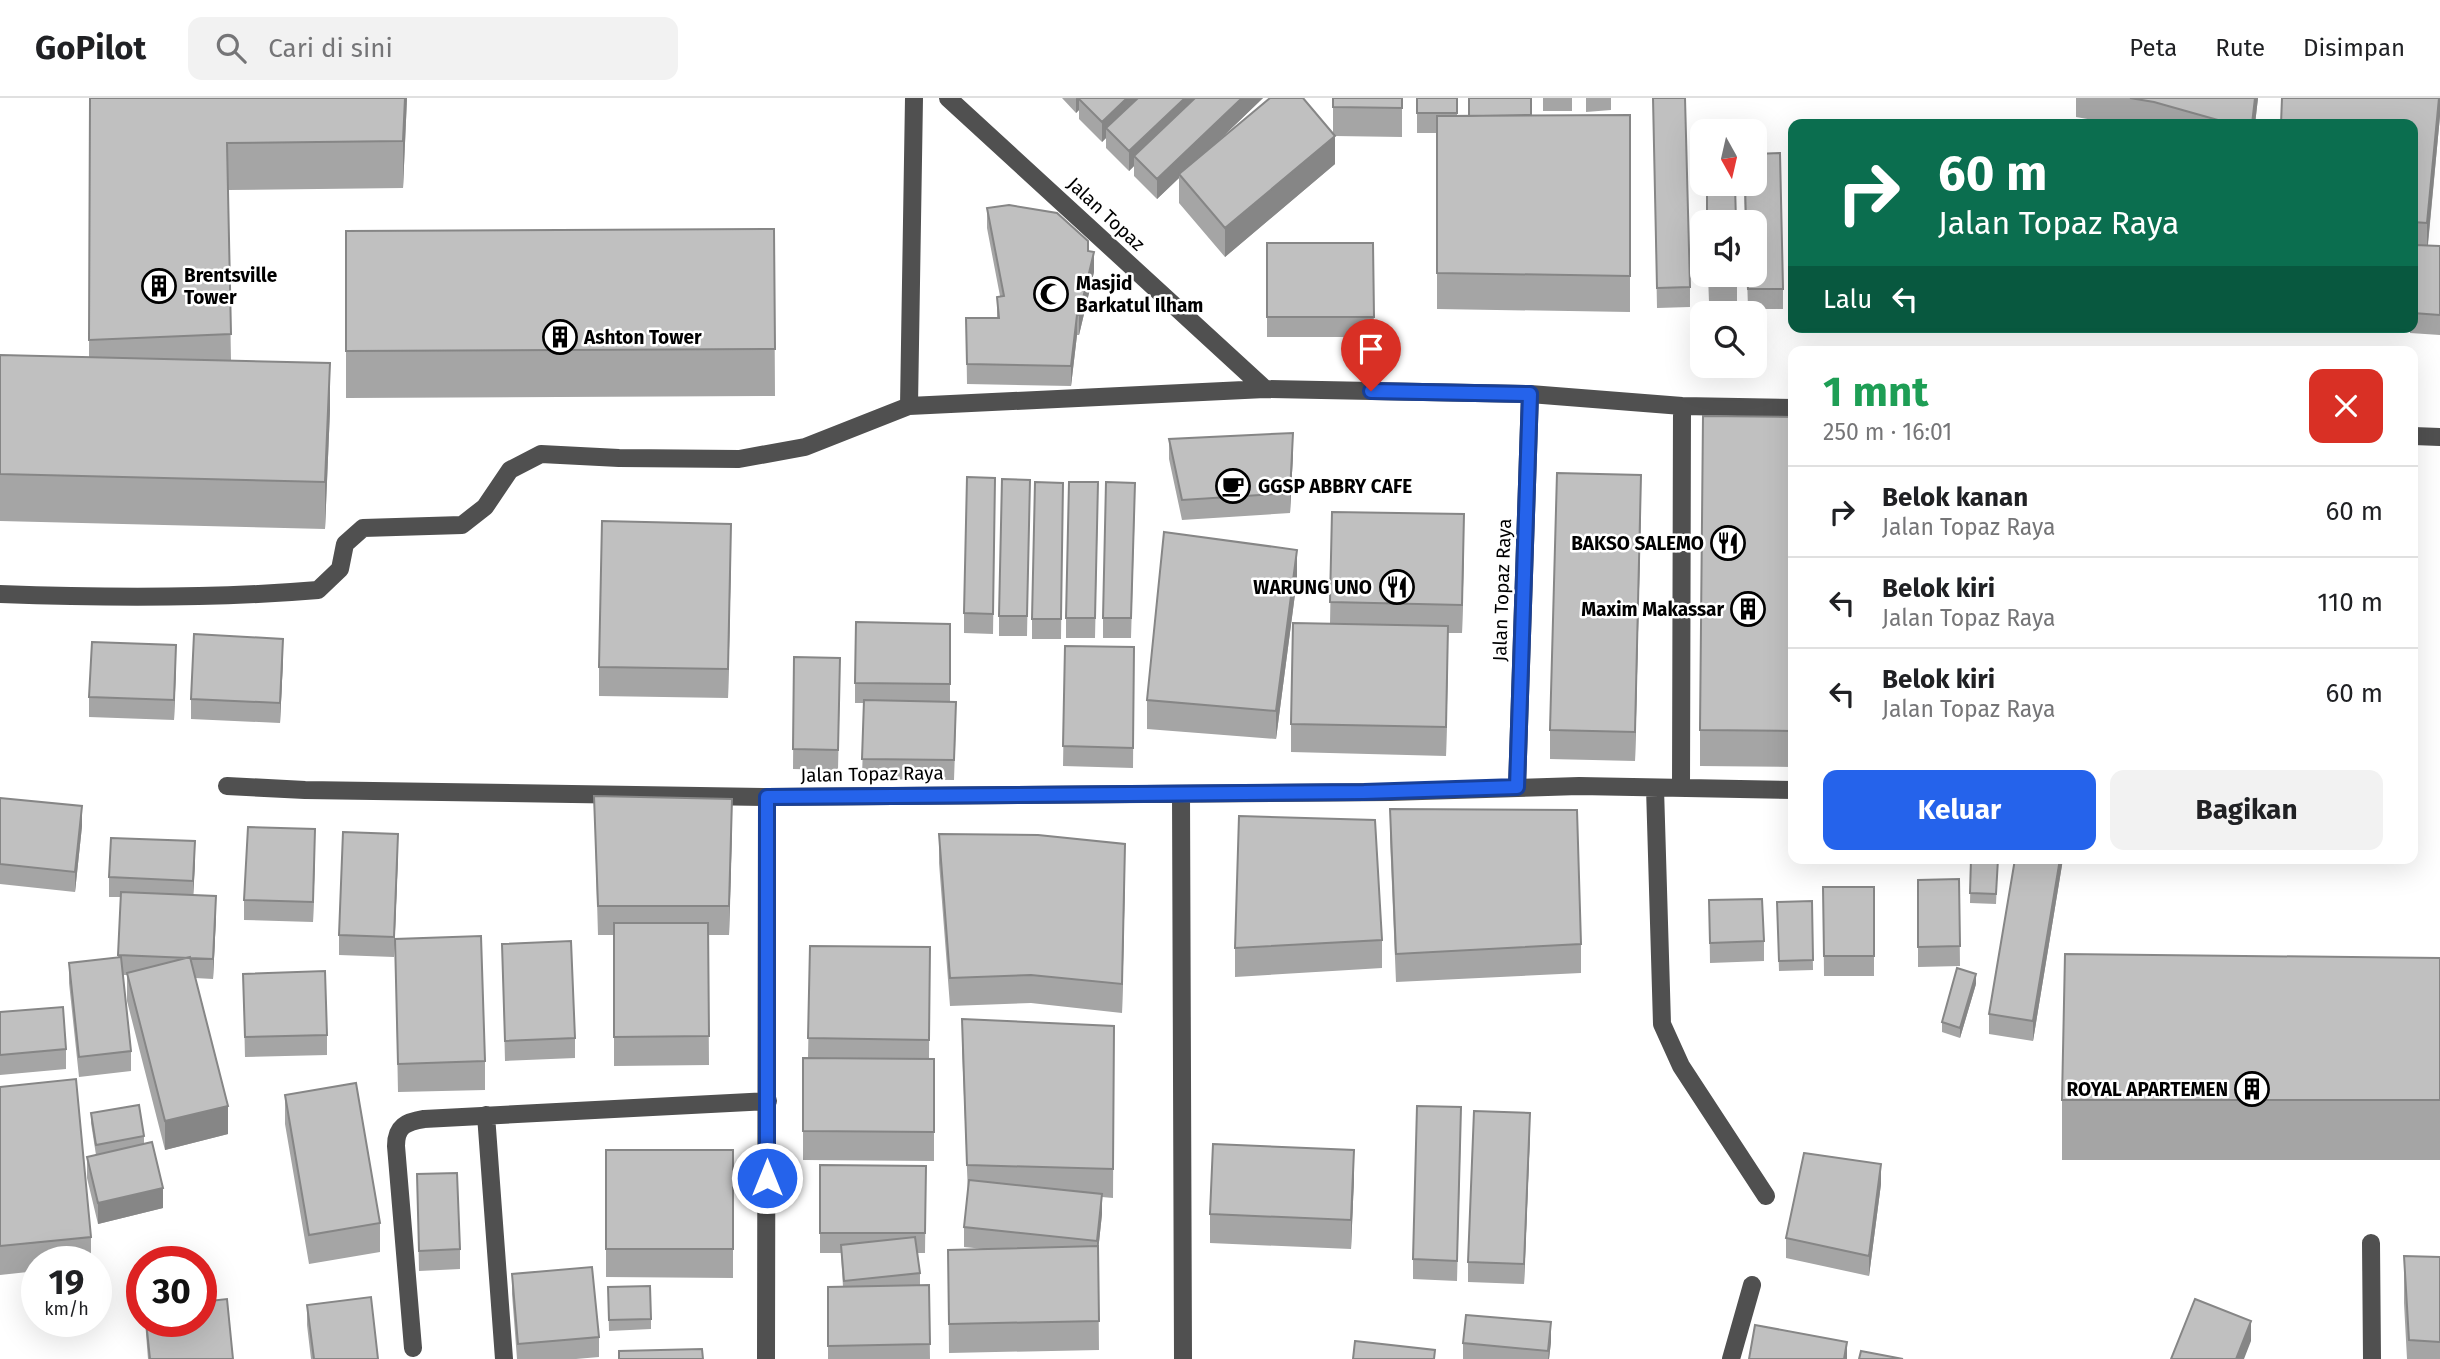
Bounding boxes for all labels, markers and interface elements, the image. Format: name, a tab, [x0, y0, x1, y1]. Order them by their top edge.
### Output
search box	[188, 17, 678, 80]
text: GoPilot	[35, 28, 146, 68]
icon: search	[212, 29, 250, 67]
text: Cari di sini	[268, 33, 393, 64]
text: Peta	[2129, 34, 2177, 62]
text: Rute	[2215, 34, 2265, 62]
text: Disimpan	[2303, 34, 2405, 62]
north arrow	[1690, 119, 1768, 196]
map controls	[1690, 119, 1767, 378]
text: 60 m	[1938, 144, 2047, 203]
icon: right	[1823, 147, 1914, 238]
street label: Jalan Topaz	[1062, 172, 1150, 256]
text: Jalan Topaz Raya	[1938, 204, 2179, 242]
button: sound	[1690, 210, 1767, 287]
place label: Brentsville Tower	[184, 264, 277, 309]
building icon: Brentsville Tower	[140, 267, 178, 305]
place label: Masjid Barkatul Ilham	[1076, 272, 1203, 317]
mosque icon: Masjid Barkatul Ilham	[1032, 275, 1070, 313]
icon: left	[1886, 280, 1924, 318]
text: Lalu	[1823, 284, 1872, 315]
button: search	[1690, 301, 1767, 378]
building icon: Ashton Tower	[541, 318, 579, 356]
pin	[1341, 319, 1401, 391]
place label: Ashton Tower	[583, 326, 702, 349]
icon: arrive	[1352, 330, 1390, 368]
text: 1 mnt	[1823, 367, 1928, 417]
button: close	[2309, 369, 2383, 443]
text: 250 m · 16:01	[1823, 418, 1952, 446]
cafe icon: GGSP ABBRY CAFE	[1214, 467, 1252, 505]
place label: GGSP ABBRY CAFE	[1258, 475, 1412, 498]
text: Belok kanan	[1882, 482, 2028, 513]
icon: right	[1823, 493, 1861, 531]
text: 60 m	[2325, 496, 2383, 527]
text: Jalan Topaz Raya	[1882, 513, 2055, 541]
street label: Jalan Topaz Raya	[1488, 518, 1516, 662]
restaurant icon: BAKSO SALEMO	[1709, 524, 1747, 562]
place label: BAKSO SALEMO	[1571, 532, 1704, 555]
restaurant icon: WARUNG UNO	[1378, 568, 1416, 606]
text: Belok kiri	[1882, 573, 1995, 604]
place label: WARUNG UNO	[1253, 576, 1372, 599]
icon: left	[1823, 584, 1861, 622]
text: 110 m	[2317, 587, 2383, 618]
building icon: Maxim Makassar	[1729, 590, 1767, 628]
place label: Maxim Makassar	[1581, 598, 1724, 621]
text: Jalan Topaz Raya	[1882, 604, 2055, 632]
text: Belok kiri	[1882, 664, 1995, 695]
icon: left	[1823, 675, 1861, 713]
text: 60 m	[2325, 678, 2383, 709]
text: Jalan Topaz Raya	[1882, 695, 2055, 723]
street label: Jalan Topaz Raya	[800, 761, 944, 787]
button: Keluar	[1823, 770, 2096, 850]
button: Bagikan	[2110, 770, 2383, 850]
building icon: ROYAL APARTEMEN	[2233, 1070, 2271, 1108]
place label: ROYAL APARTEMEN	[2067, 1078, 2228, 1101]
position arrow	[730, 1141, 804, 1215]
speed limit sign: 30	[126, 1246, 217, 1337]
text: 19	[49, 1261, 84, 1303]
text: km/h	[44, 1298, 89, 1320]

